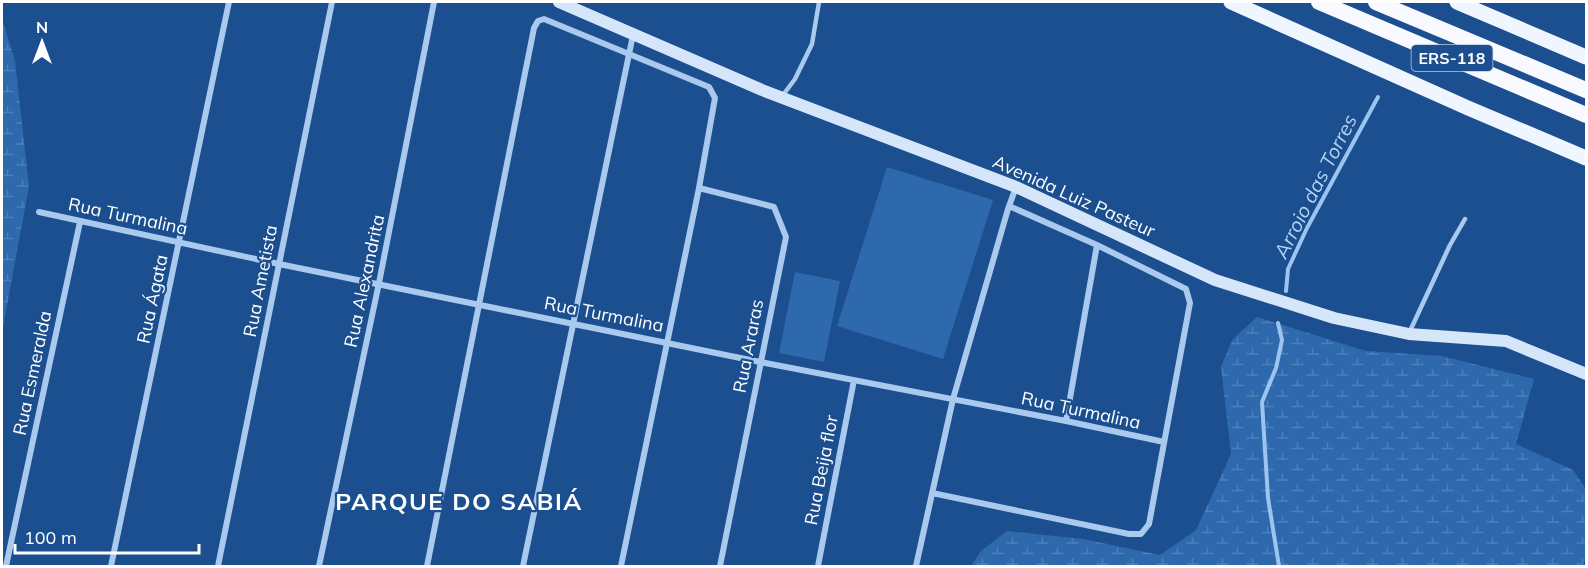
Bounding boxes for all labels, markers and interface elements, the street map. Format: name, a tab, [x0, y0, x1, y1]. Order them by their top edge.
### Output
north arrow	[12, 12, 72, 72]
text: N	[36, 17, 48, 37]
road number: ERS-118	[1412, 45, 1492, 71]
water label: Arroio das Torres	[1267, 110, 1362, 263]
street label: Avenida Luiz Pasteur	[989, 150, 1159, 242]
street label: Rua Turmalina	[66, 192, 190, 240]
street label: Rua Alexandrita	[339, 212, 389, 350]
street label: Rua Ametista	[238, 223, 282, 339]
street label: Rua Ágata	[131, 252, 173, 346]
street label: Rua Turmalina	[542, 291, 666, 337]
street label: Rua Araras	[728, 297, 768, 395]
street label: Rua Esmeralda	[8, 309, 56, 437]
street label: Rua Turmalina	[1019, 386, 1143, 434]
street label: Rua Beija flor	[799, 413, 843, 527]
district label: PARQUE DO SABIÁ	[335, 486, 583, 516]
scale bar	[15, 517, 200, 555]
text: 100 m	[24, 526, 77, 549]

